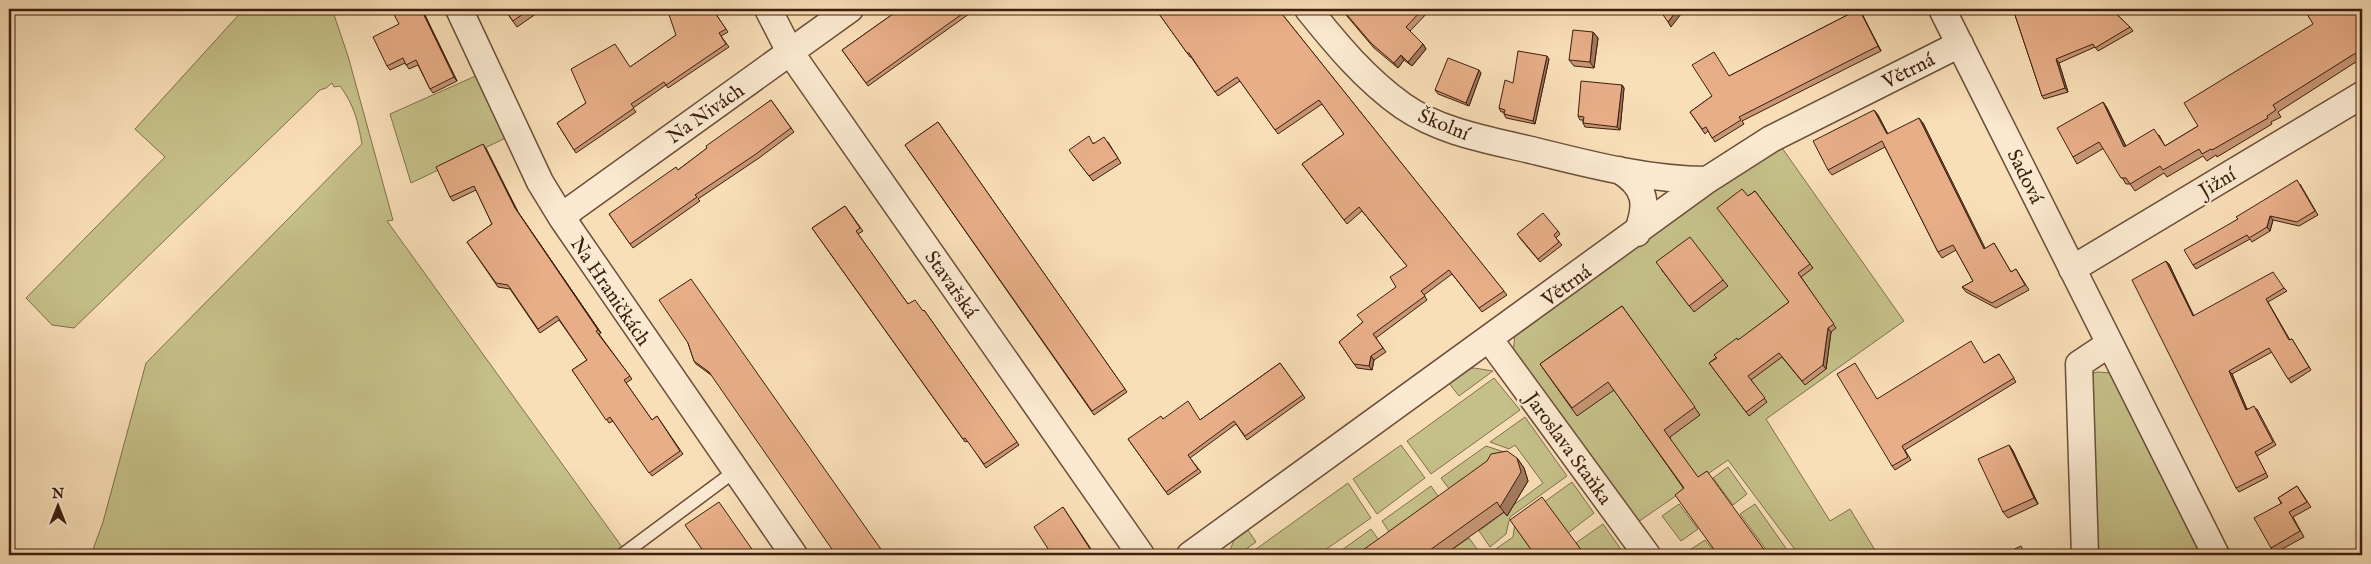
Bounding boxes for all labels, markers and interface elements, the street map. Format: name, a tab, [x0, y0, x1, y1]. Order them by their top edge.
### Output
street label: Větrná	[1877, 47, 1939, 96]
street label: Na Nivách	[662, 78, 750, 150]
street label: Školní	[1414, 104, 1474, 148]
street label: Sadová	[2001, 145, 2049, 208]
street label: Jižní	[2193, 162, 2242, 205]
street label: Na Hraničkách	[564, 233, 656, 351]
street label: Stavařská	[919, 246, 983, 324]
street label: Větrná	[1536, 260, 1597, 313]
street label: Jaroslava Staňka	[1517, 386, 1617, 510]
north arrow	[32, 482, 82, 532]
text: N	[51, 485, 64, 503]

